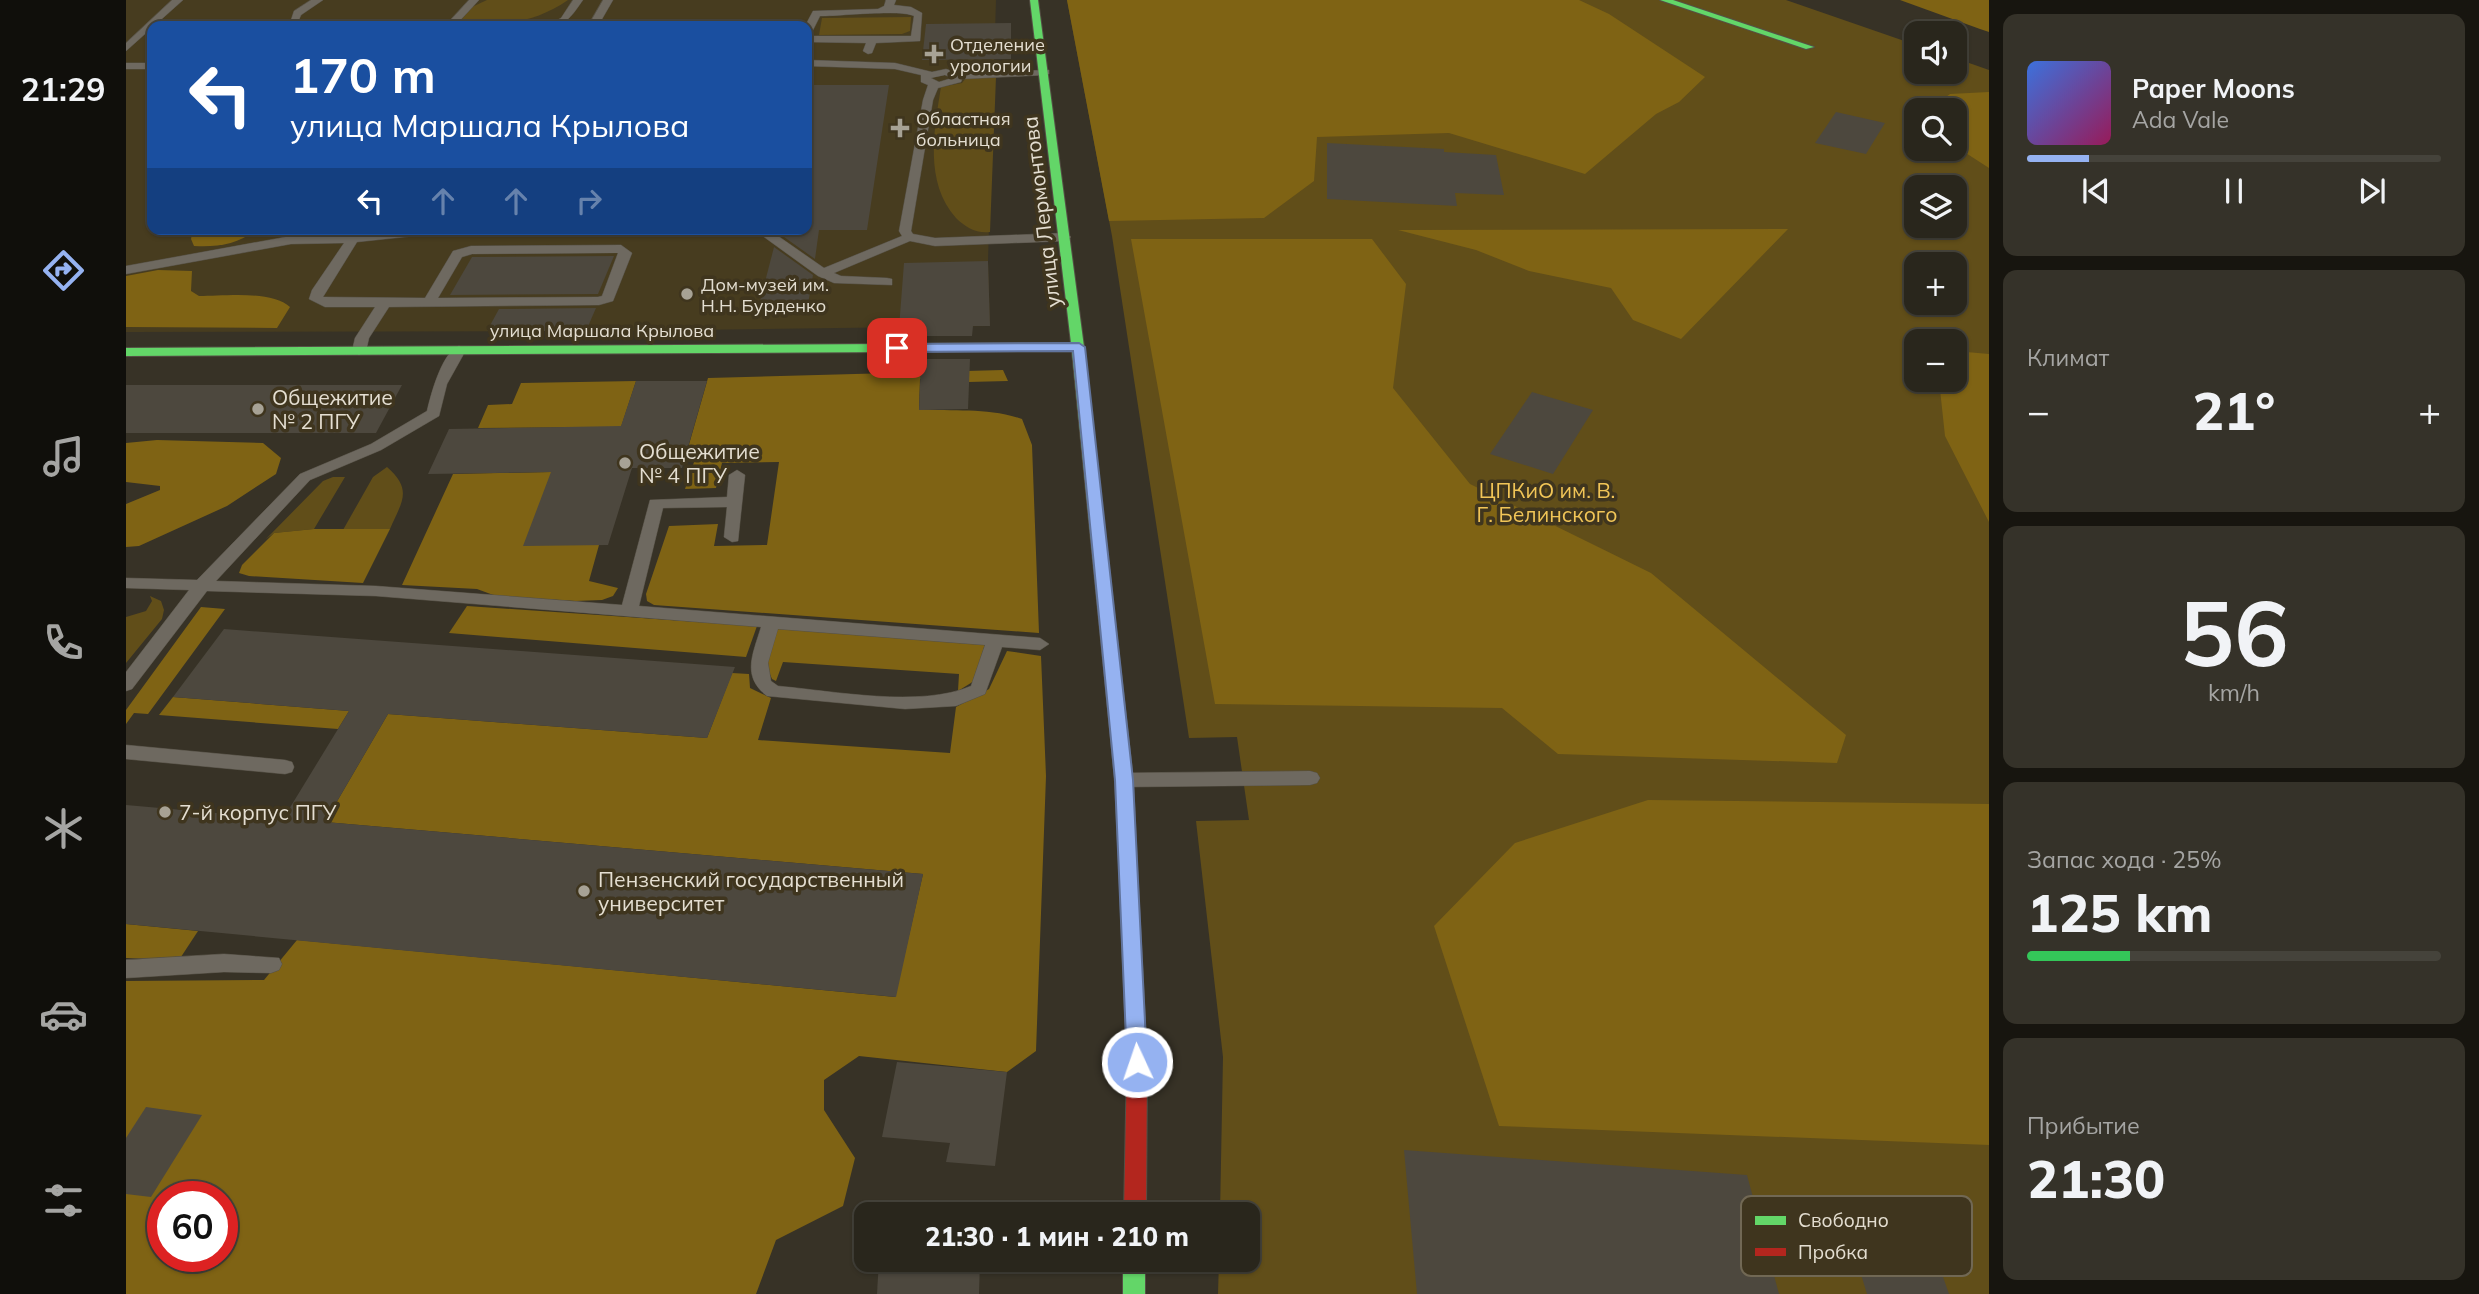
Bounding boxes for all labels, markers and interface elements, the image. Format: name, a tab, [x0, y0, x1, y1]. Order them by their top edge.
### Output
map controls	[1904, 21, 1967, 392]
button: sound	[1904, 21, 1967, 84]
place label: Отделение урологии	[950, 33, 1045, 77]
text: 170 m	[290, 44, 436, 105]
marker: Отделение урологии	[924, 44, 944, 64]
icon: left	[175, 49, 266, 140]
text: 21:29	[21, 69, 105, 109]
text: Paper Moons	[2132, 72, 2295, 105]
button: search	[1904, 98, 1967, 161]
text: улица Маршала Крылова	[290, 105, 690, 145]
text: Ada Vale	[2132, 105, 2229, 134]
place label: Областная больница	[916, 107, 1011, 151]
street label: улица Лермонтова	[1016, 115, 1066, 309]
marker: Областная больница	[890, 118, 910, 138]
icon: previous	[2077, 172, 2115, 210]
icon: pause	[2215, 172, 2253, 210]
icon: next	[2353, 172, 2391, 210]
button: layers	[1904, 175, 1967, 238]
icon: left	[351, 182, 389, 220]
icon: ahead	[424, 182, 462, 220]
icon: ahead	[497, 182, 535, 220]
icon: right	[570, 182, 608, 220]
icon: directions	[39, 246, 88, 295]
button: +	[1904, 252, 1967, 315]
place label: Дом-музей им. Н.Н. Бурденко	[701, 273, 829, 317]
marker: Дом-музей им. Н.Н. Бурденко	[679, 286, 695, 302]
pin	[867, 318, 927, 378]
street label: улица Маршала Крылова	[490, 319, 714, 342]
icon: arrive	[878, 329, 916, 367]
button: −	[1904, 329, 1967, 392]
text: Климат	[2027, 343, 2109, 372]
text: 21°	[2193, 378, 2275, 443]
place label: Общежитие № 2 ПГУ	[272, 384, 393, 434]
text: −	[2027, 387, 2050, 435]
text: +	[2418, 387, 2441, 435]
marker: Общежитие № 2 ПГУ	[250, 401, 266, 417]
icon: music	[39, 432, 88, 481]
place label: Общежитие № 4 ПГУ	[639, 438, 760, 488]
marker: Общежитие № 4 ПГУ	[617, 455, 633, 471]
park label: ЦПКиО им. В. Г. Белинского	[1477, 477, 1617, 527]
text: 56	[2179, 575, 2289, 689]
icon: phone	[39, 618, 88, 667]
text: km/h	[2208, 678, 2260, 707]
place label: 7-й корпус ПГУ	[179, 799, 336, 825]
icon: climate	[39, 804, 88, 853]
marker: 7-й корпус ПГУ	[157, 804, 173, 820]
text: Запас хода · 25%	[2027, 845, 2222, 874]
place label: Пензенский государственный университет	[598, 866, 904, 916]
text: 125 km	[2027, 880, 2212, 945]
marker: Пензенский государственный университет	[576, 883, 592, 899]
icon: car	[39, 990, 88, 1039]
position arrow	[1100, 1025, 1174, 1099]
text: Прибытие	[2027, 1111, 2140, 1140]
text: 21:30	[2027, 1146, 2165, 1211]
icon: filters	[39, 1176, 88, 1225]
speed limit sign: 60	[147, 1181, 238, 1272]
legend	[1741, 1196, 1972, 1276]
text: Свободно	[1798, 1208, 1889, 1232]
text: 21:30 · 1 мин · 210 m	[925, 1220, 1189, 1253]
text: Пробка	[1798, 1240, 1868, 1264]

